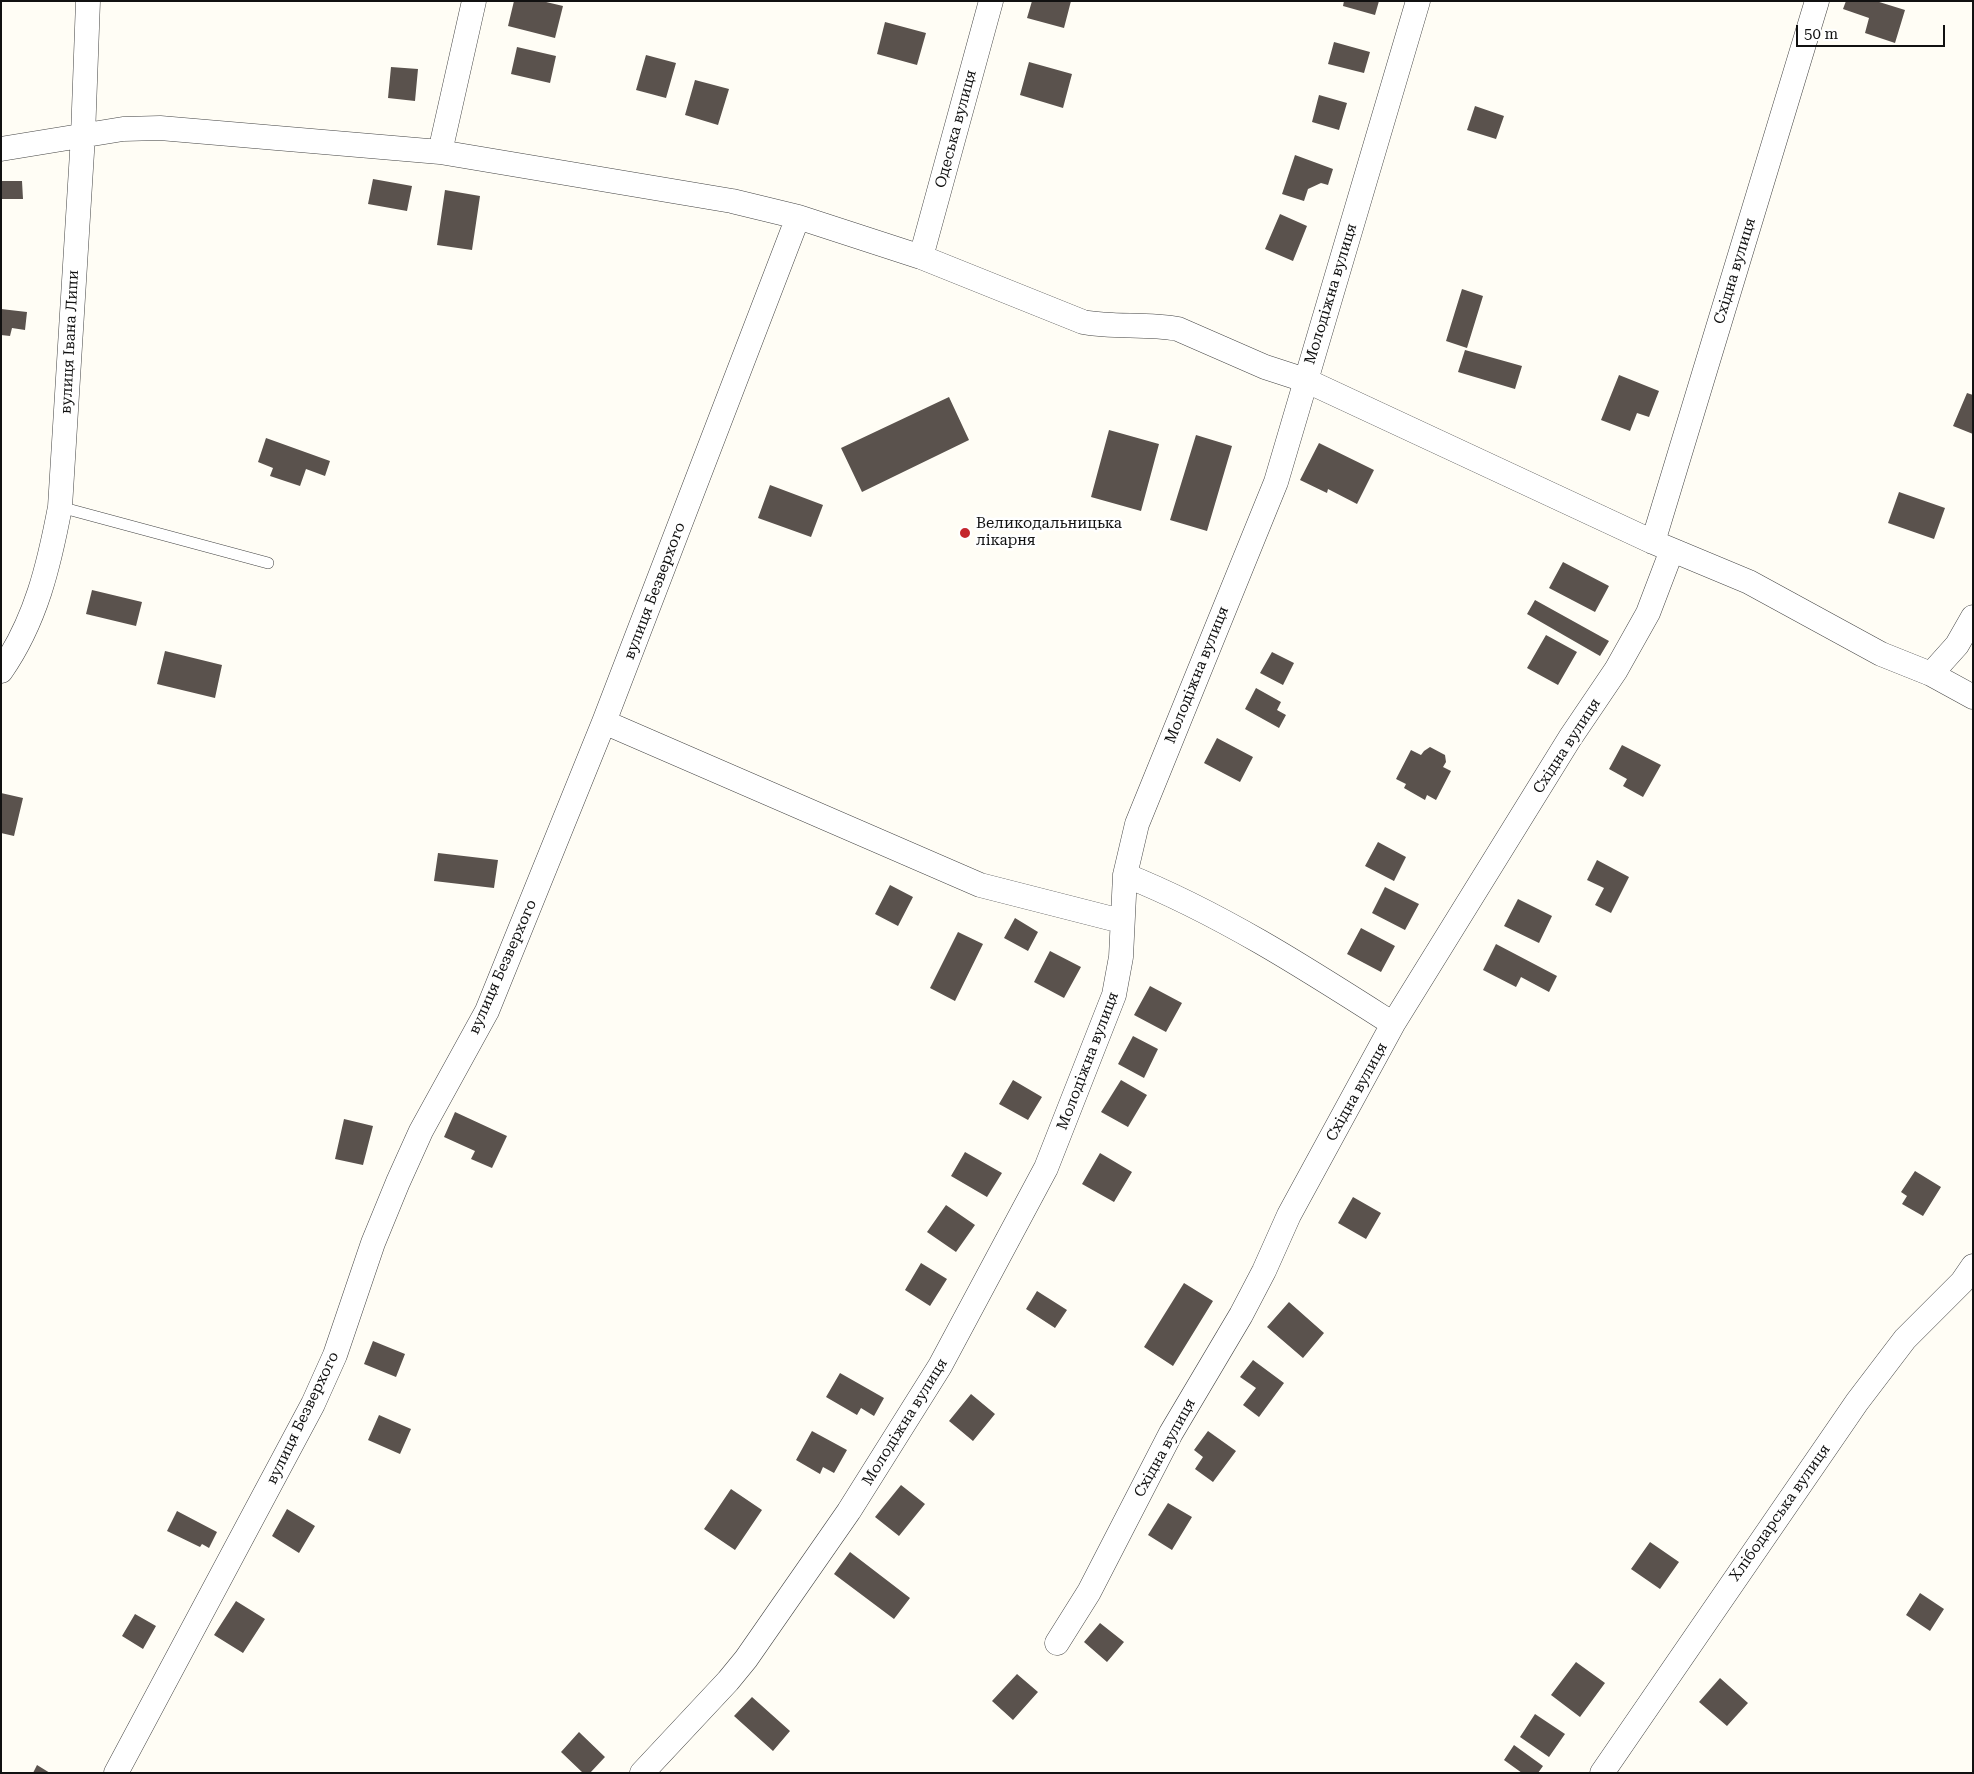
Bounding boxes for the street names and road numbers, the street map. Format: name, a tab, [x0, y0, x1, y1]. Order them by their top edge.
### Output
street label: Одеська вулиця	[932, 68, 980, 190]
street label: Східна вулиця	[1710, 216, 1760, 326]
street label: Молодіжна вулиця	[1301, 221, 1361, 367]
street label: вулиця Івана Липи	[57, 270, 83, 414]
street label: вулиця Безверхого	[621, 520, 689, 662]
street label: Молодіжна вулиця	[1161, 604, 1233, 746]
street label: Східна вулиця	[1529, 695, 1605, 797]
street label: вулиця Безверхого	[465, 897, 541, 1037]
street label: Молодіжна вулиця	[1053, 989, 1123, 1133]
street label: Східна вулиця	[1322, 1040, 1392, 1144]
street label: вулиця Безверхого	[263, 1349, 343, 1487]
street label: Молодіжна вулиця	[859, 1355, 951, 1489]
street label: Східна вулиця	[1130, 1396, 1200, 1500]
street label: Хлібодарська вулиця	[1726, 1441, 1834, 1585]

